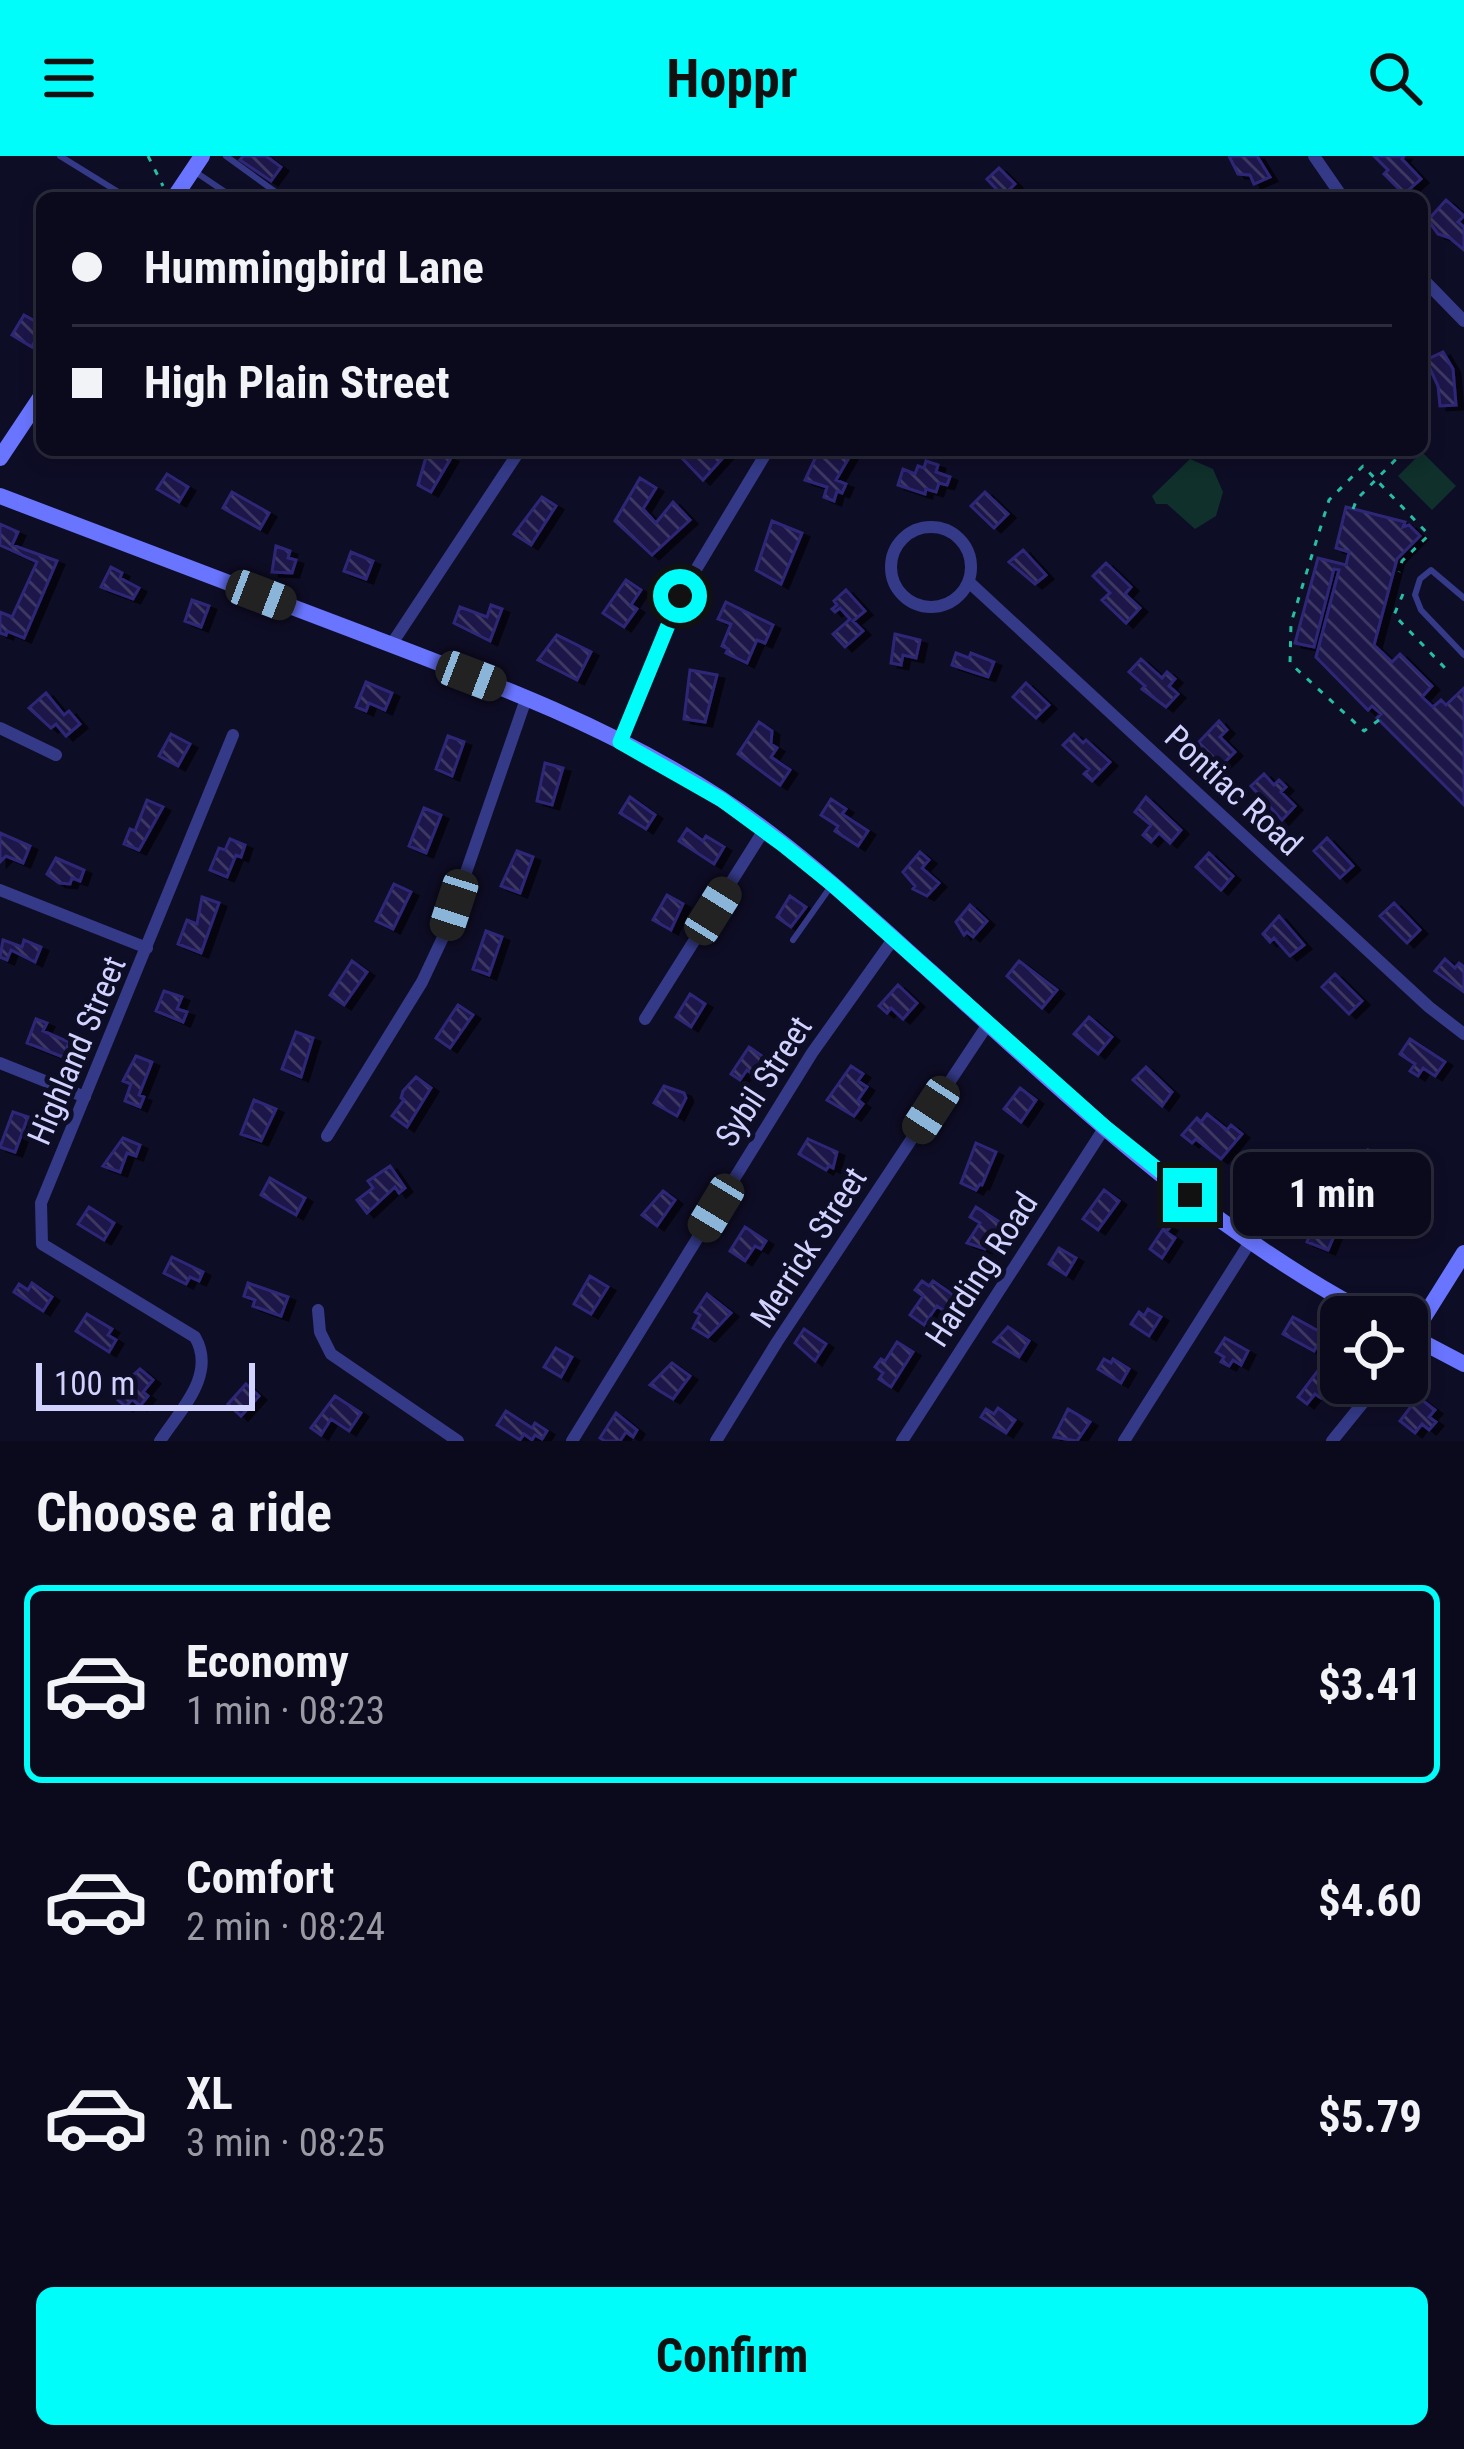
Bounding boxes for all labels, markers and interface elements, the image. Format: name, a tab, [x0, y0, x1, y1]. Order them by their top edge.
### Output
icon: menu	[36, 45, 102, 111]
icon: search	[1362, 45, 1428, 111]
text: Hoppr	[666, 47, 798, 110]
text: Hummingbird Lane	[144, 241, 484, 294]
text: High Plain Street	[144, 356, 450, 409]
car	[221, 565, 301, 625]
route start	[653, 569, 707, 623]
car	[431, 646, 511, 706]
street label: Pontiac Road	[1157, 717, 1310, 864]
car	[426, 865, 482, 945]
car	[679, 871, 747, 951]
street label: Highland Street	[19, 950, 134, 1150]
street label: Sybil Street	[707, 1009, 820, 1154]
car	[896, 1070, 966, 1150]
callout: 1 min	[1232, 1153, 1430, 1237]
street label: Merrick Street	[742, 1160, 875, 1335]
car	[682, 1168, 750, 1248]
route end	[1163, 1168, 1217, 1222]
text: 1 min	[1289, 1171, 1375, 1217]
street label: Harding Road	[917, 1185, 1046, 1354]
map controls	[1320, 1296, 1428, 1404]
button: locate	[1320, 1296, 1428, 1404]
scale bar	[36, 1357, 255, 1410]
text: 100 m	[54, 1364, 135, 1403]
text: Choose a ride	[36, 1481, 332, 1544]
icon: car	[42, 1630, 150, 1738]
text: Economy	[186, 1635, 349, 1688]
text: $3.41	[1318, 1658, 1422, 1711]
text: 1 min · 08:23	[186, 1688, 385, 1734]
icon: car	[42, 1846, 150, 1954]
text: Comfort	[186, 1851, 334, 1904]
text: $4.60	[1318, 1874, 1422, 1927]
text: 2 min · 08:24	[186, 1904, 385, 1950]
icon: car	[42, 2062, 150, 2170]
text: XL	[186, 2067, 233, 2120]
text: $5.79	[1318, 2090, 1422, 2143]
text: 3 min · 08:25	[186, 2120, 385, 2166]
button: Confirm	[36, 2287, 1428, 2425]

